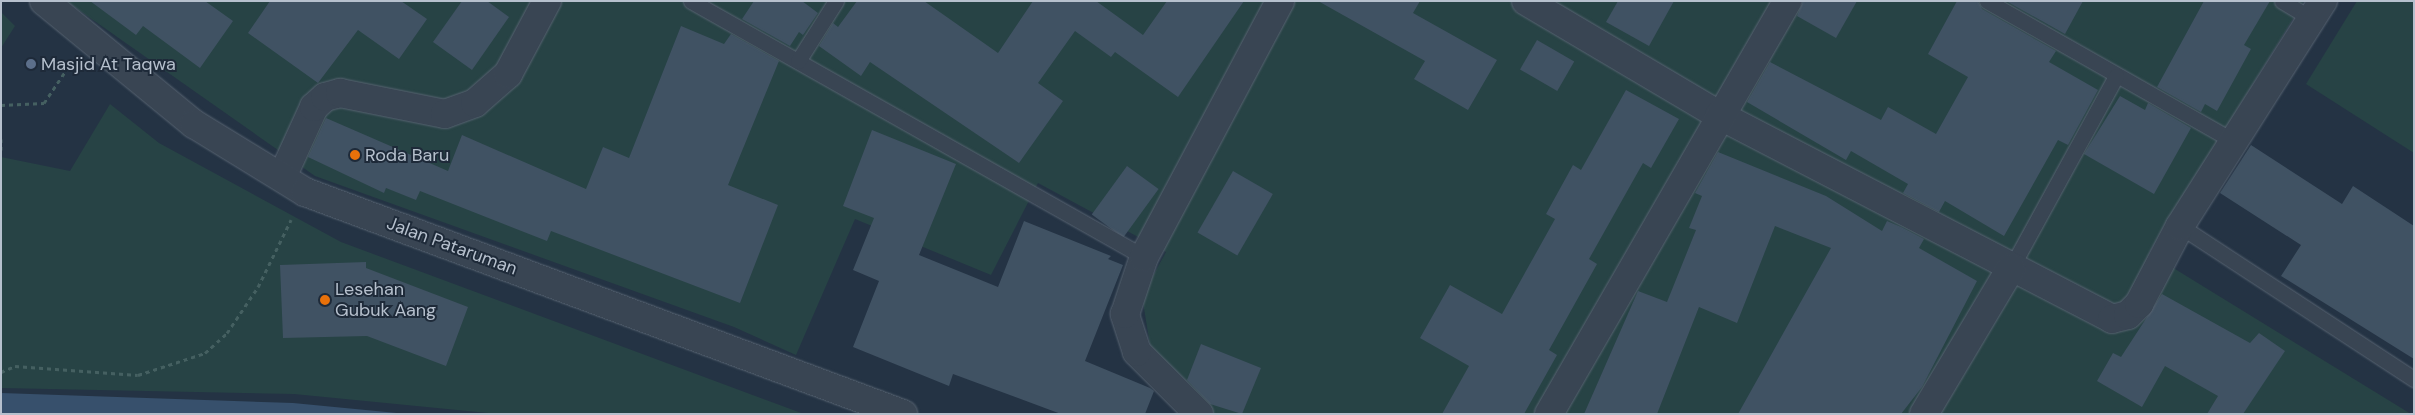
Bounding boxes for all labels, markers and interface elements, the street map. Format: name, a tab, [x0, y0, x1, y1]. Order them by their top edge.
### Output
place label: Masjid At Taqwa	[41, 53, 176, 75]
marker: Masjid At Taqwa	[25, 58, 37, 70]
place label: Roda Baru	[365, 144, 449, 166]
marker: Roda Baru	[349, 149, 361, 161]
street label: Jalan Pataruman	[384, 212, 520, 280]
place label: Lesehan Gubuk Aang	[335, 279, 436, 322]
marker: Lesehan Gubuk Aang	[319, 294, 331, 306]

